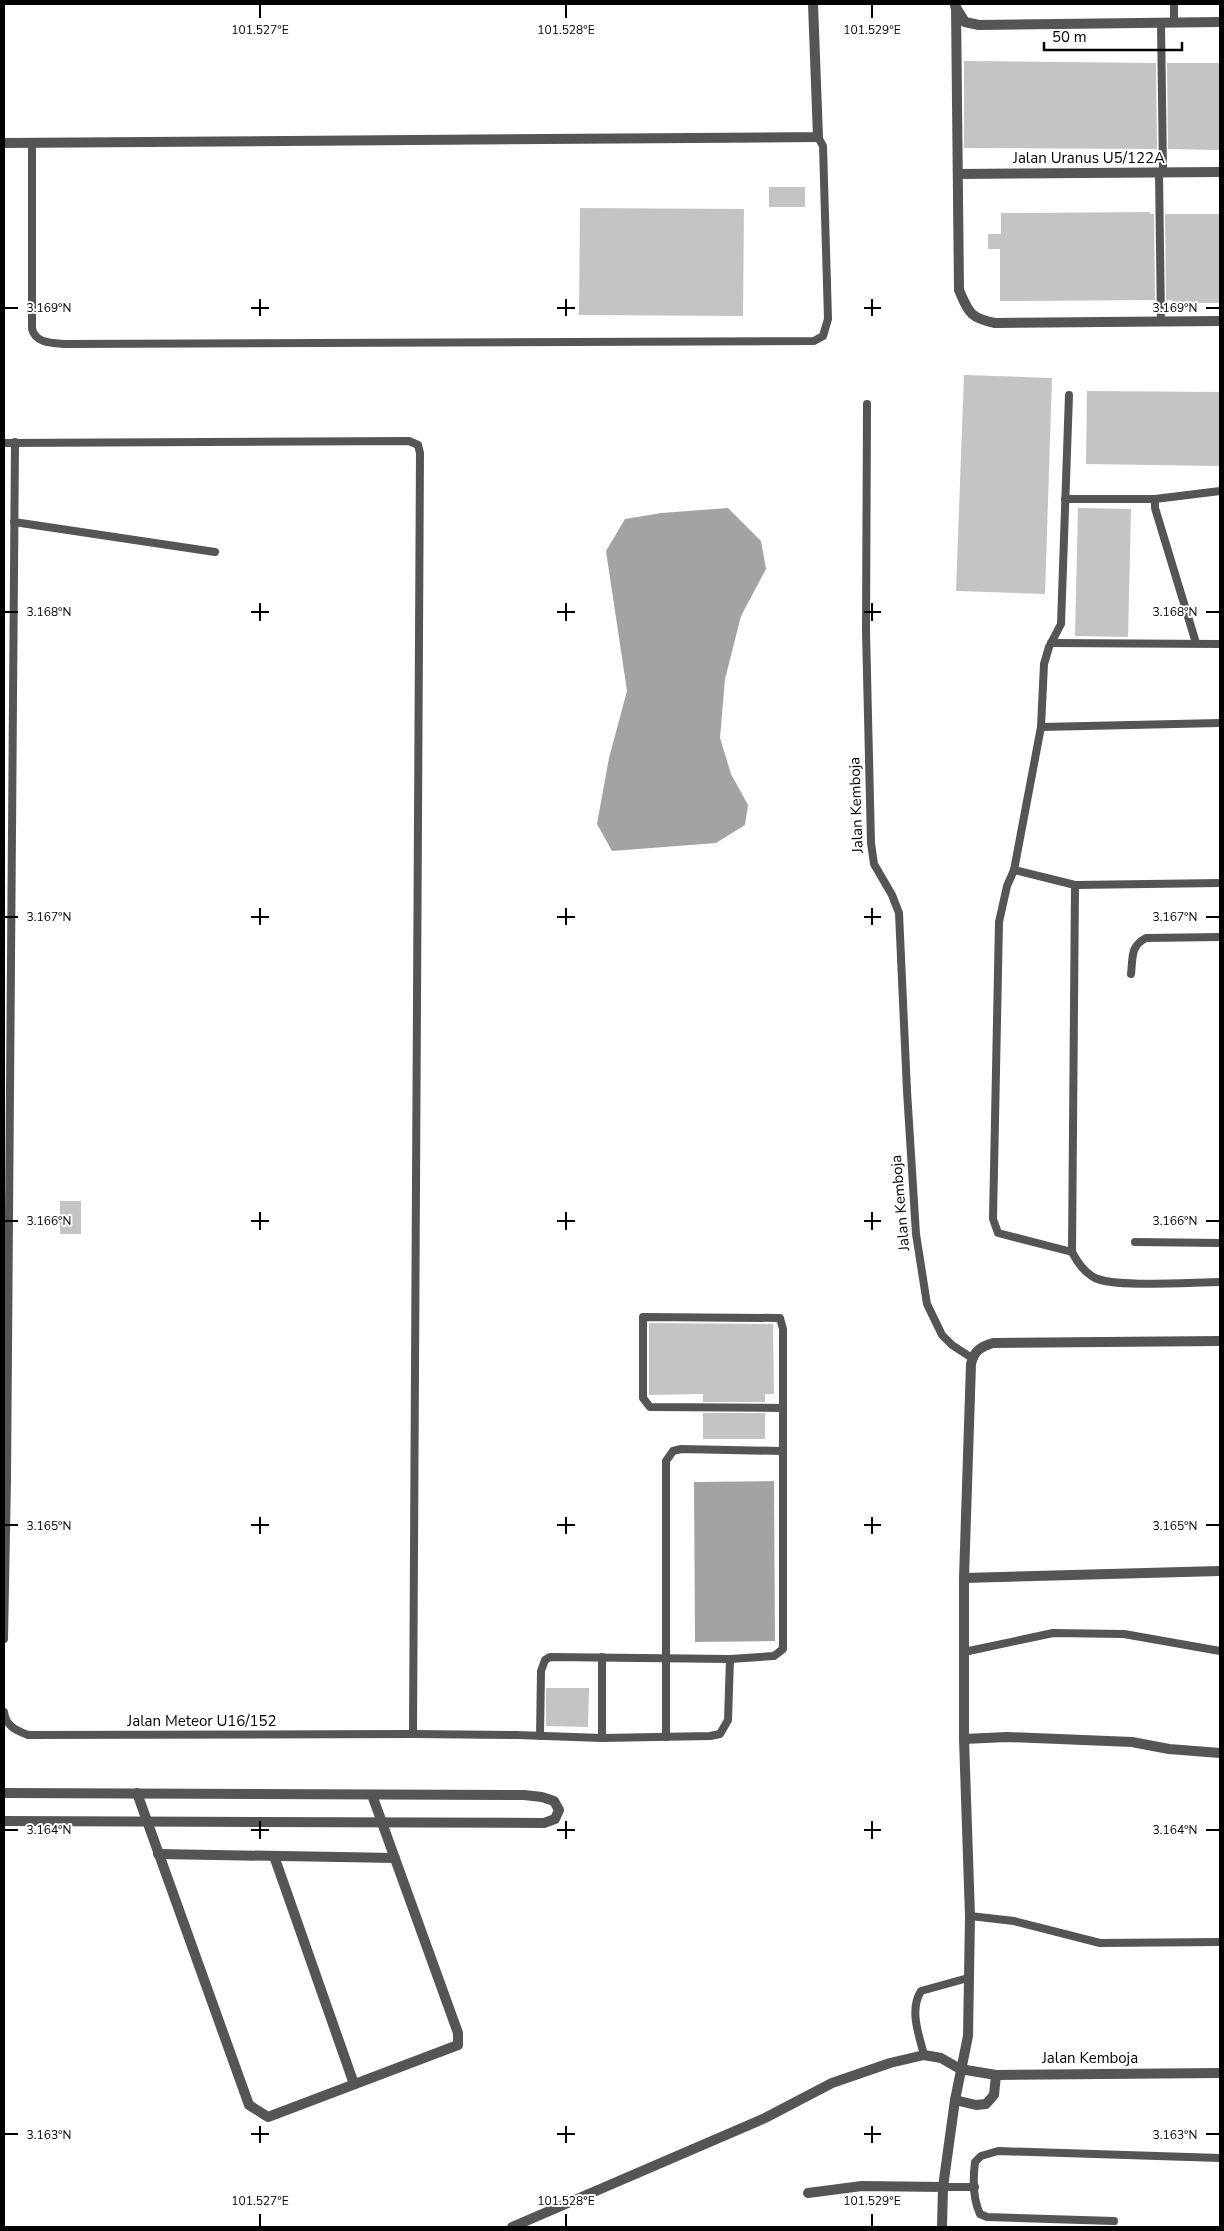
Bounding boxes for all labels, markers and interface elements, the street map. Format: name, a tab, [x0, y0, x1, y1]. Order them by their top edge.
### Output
scale bar	[1044, 20, 1182, 52]
text: 101.527°E	[231, 22, 289, 38]
text: 101.528°E	[537, 22, 595, 38]
text: 101.529°E	[843, 22, 901, 38]
text: 50 m	[1052, 27, 1087, 47]
street label: Jalan Uranus U5/122A	[1012, 148, 1165, 168]
text: 3.169°N	[27, 300, 71, 316]
text: 3.169°N	[1153, 300, 1197, 316]
text: 3.168°N	[27, 604, 71, 620]
text: 3.168°N	[1153, 604, 1197, 620]
street label: Jalan Kemboja	[844, 757, 868, 854]
text: 3.167°N	[27, 909, 71, 925]
text: 3.167°N	[1153, 909, 1197, 925]
street label: Jalan Kemboja	[886, 1154, 914, 1253]
text: 3.166°N	[27, 1213, 71, 1229]
text: 3.166°N	[1153, 1213, 1197, 1229]
text: 3.165°N	[27, 1518, 71, 1534]
text: 3.165°N	[1153, 1518, 1197, 1534]
street label: Jalan Meteor U16/152	[126, 1711, 277, 1731]
text: 3.164°N	[27, 1822, 71, 1838]
text: 3.164°N	[1153, 1822, 1197, 1838]
street label: Jalan Kemboja	[1041, 2048, 1138, 2068]
text: 3.163°N	[27, 2127, 71, 2143]
text: 3.163°N	[1153, 2127, 1197, 2143]
text: 101.527°E	[231, 2193, 289, 2209]
text: 101.528°E	[537, 2193, 595, 2209]
text: 101.529°E	[843, 2193, 901, 2209]

